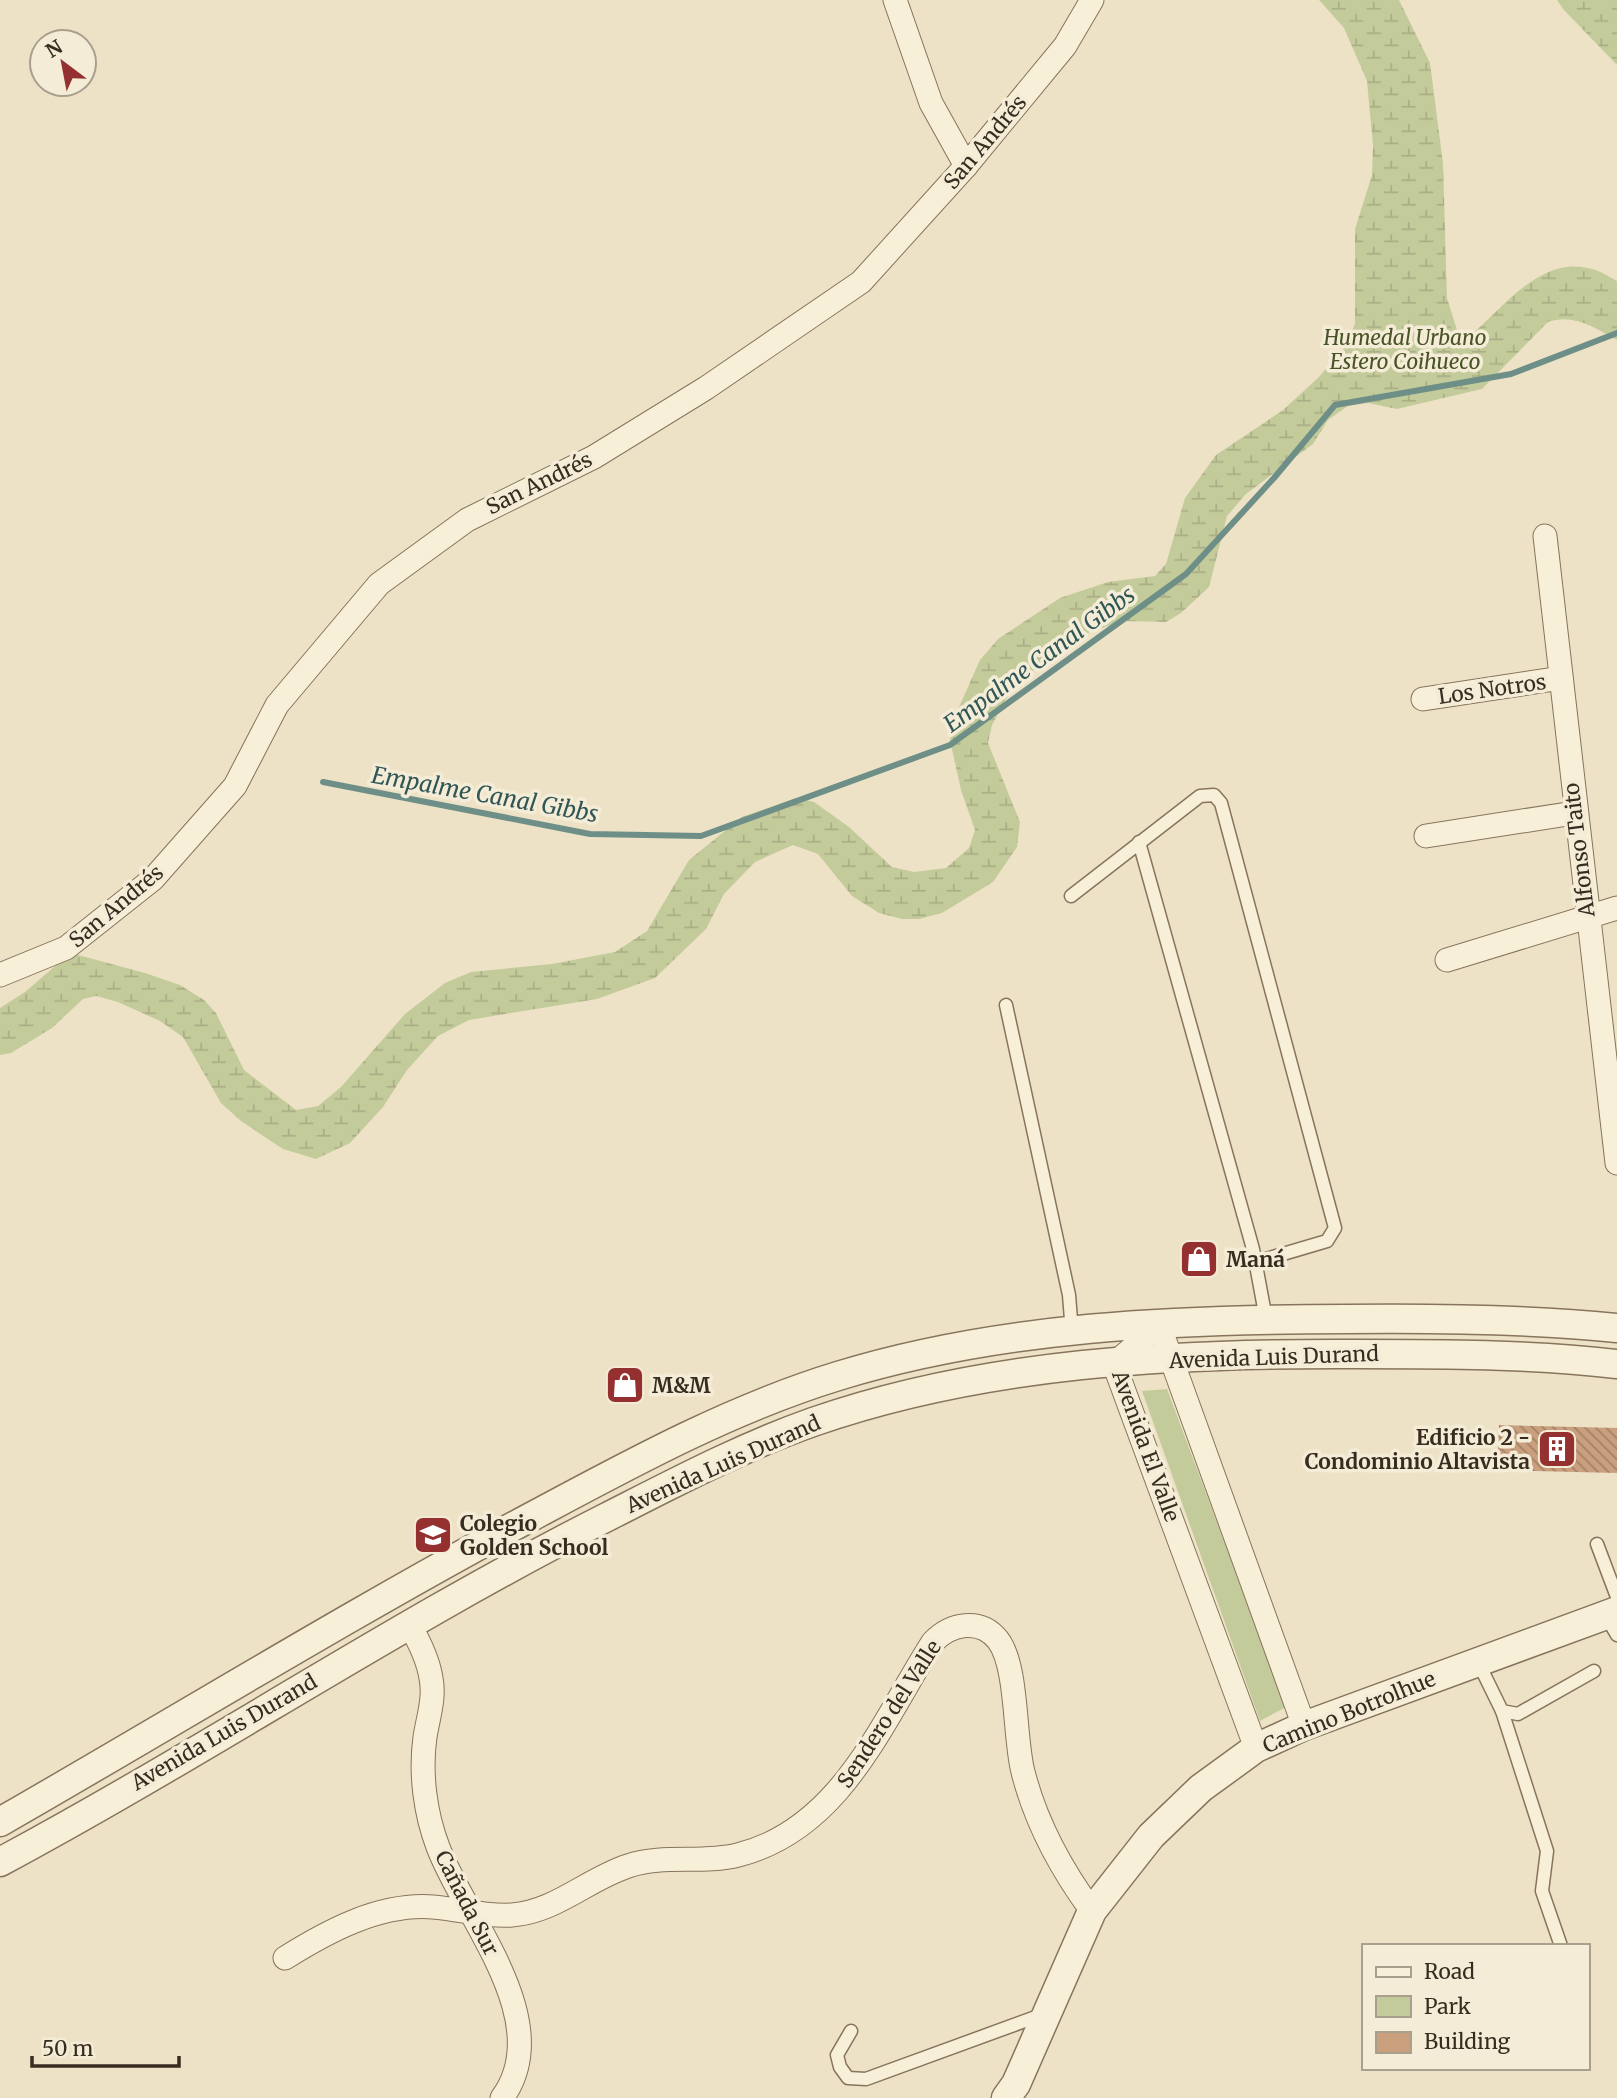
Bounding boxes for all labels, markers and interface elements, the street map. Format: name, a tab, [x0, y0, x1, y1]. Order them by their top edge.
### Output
north arrow	[28, 28, 98, 98]
text: N	[41, 34, 67, 63]
street label: San Andrés	[938, 89, 1032, 195]
park label: Humedal Urbano Estero Coihueco	[1322, 324, 1487, 375]
street label: San Andrés	[481, 446, 597, 520]
water label: Empalme Canal Gibbs	[938, 580, 1140, 738]
street label: Los Notros	[1436, 668, 1548, 710]
water label: Empalme Canal Gibbs	[369, 760, 601, 828]
street label: Alfonso Taito	[1557, 781, 1601, 920]
street label: San Andrés	[63, 859, 169, 953]
shop icon: Maná	[1178, 1238, 1220, 1280]
place label: Maná	[1226, 1246, 1285, 1273]
street label: Avenida Luis Durand	[1168, 1340, 1380, 1374]
shop icon: M&M	[604, 1364, 646, 1406]
street label: Avenida El Valle	[1106, 1366, 1186, 1525]
place label: M&M	[652, 1372, 711, 1399]
street label: Avenida Luis Durand	[621, 1409, 825, 1519]
place label: Edificio 2 - Condominio Altavista	[1305, 1424, 1530, 1475]
building icon: Edificio 2 - Condominio Altavista	[1536, 1428, 1578, 1470]
place label: Colegio Golden School	[460, 1510, 608, 1561]
school or university icon: Colegio Golden School	[412, 1514, 454, 1556]
street label: Sendero del Valle	[831, 1635, 947, 1793]
street label: Camino Botrolhue	[1259, 1665, 1439, 1759]
street label: Avenida Luis Durand	[125, 1668, 322, 1797]
street label: Cañada Sur	[429, 1846, 505, 1960]
legend	[1362, 1944, 1589, 2070]
text: Road	[1424, 1958, 1475, 1985]
text: Park	[1424, 1993, 1471, 2020]
scale bar	[32, 2024, 178, 2068]
text: Building	[1424, 2028, 1511, 2055]
text: 50 m	[42, 2035, 93, 2062]

